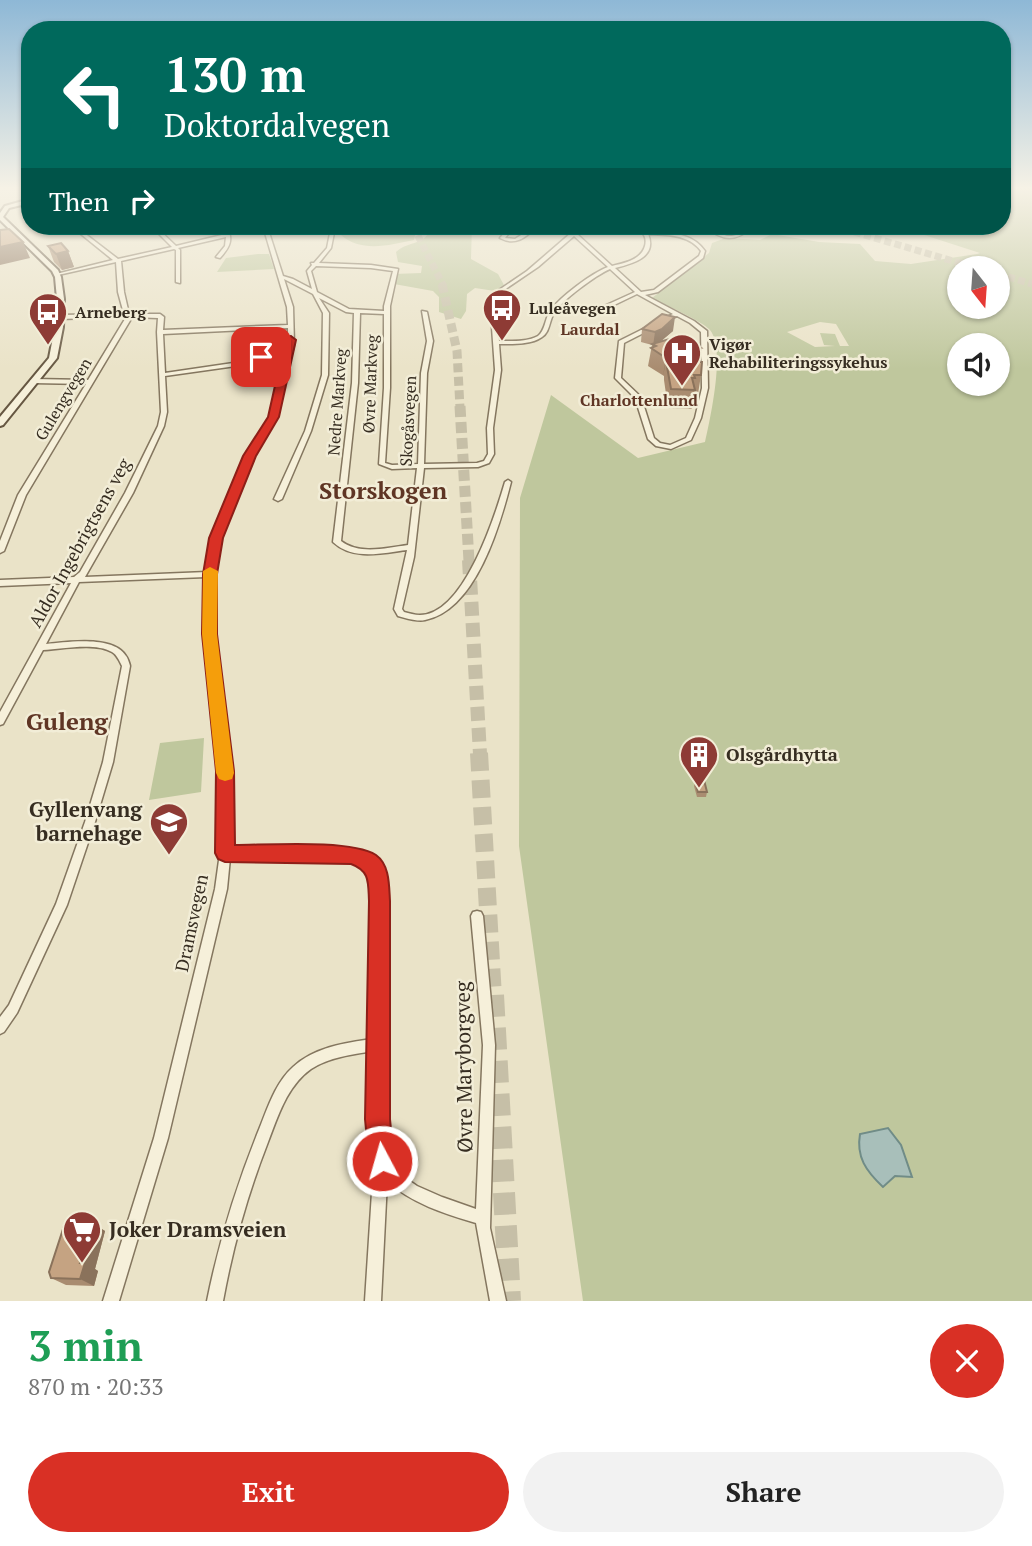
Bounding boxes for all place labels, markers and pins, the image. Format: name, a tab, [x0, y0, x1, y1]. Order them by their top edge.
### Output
bus stop icon: Luleåvegen	[481, 287, 523, 342]
bus stop icon: Arneberg	[27, 291, 69, 346]
place label: Luleåvegen	[529, 297, 617, 319]
place label: Arneberg	[75, 301, 147, 323]
pin	[231, 327, 291, 387]
hospital icon: Vigør Rehabiliteringssykehus	[661, 332, 703, 387]
place label: Vigør Rehabiliteringssykehus	[709, 333, 887, 373]
building icon: Olsgårdhytta	[678, 734, 720, 789]
place label: Olsgårdhytta	[726, 742, 838, 766]
place label: Gyllenvang barnehage	[29, 795, 143, 847]
school or university icon: Gyllenvang barnehage	[148, 801, 190, 856]
supermarket icon: Joker Dramsveien	[61, 1209, 103, 1264]
place label: Joker Dramsveien	[109, 1215, 287, 1243]

